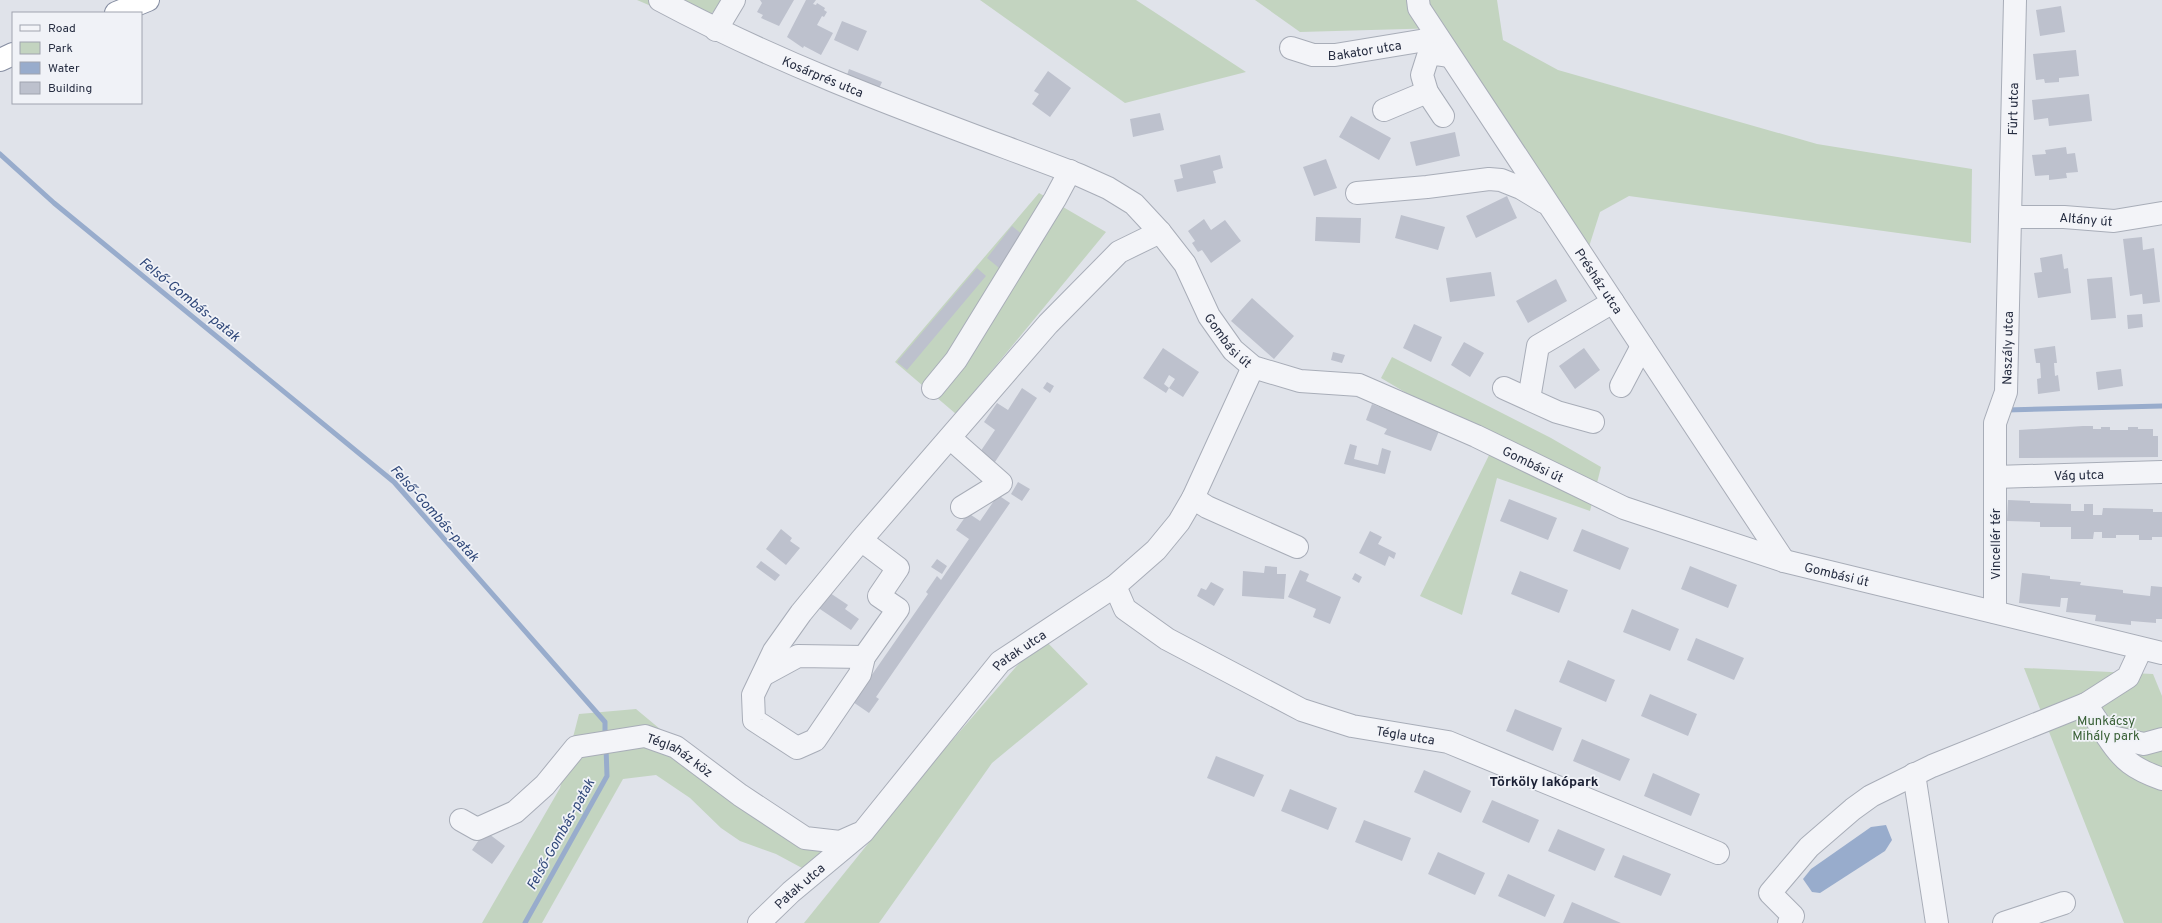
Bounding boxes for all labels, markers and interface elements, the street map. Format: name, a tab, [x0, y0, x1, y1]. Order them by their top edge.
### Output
legend	[12, 12, 142, 104]
text: Road	[48, 21, 76, 37]
street label: Bakator utca	[1328, 38, 1403, 65]
text: Park	[48, 41, 73, 57]
street label: Kosárprés utca	[779, 54, 865, 102]
text: Water	[48, 61, 80, 77]
text: Building	[48, 81, 92, 97]
street label: Fürt utca	[2006, 82, 2023, 136]
street label: Altány út	[2059, 211, 2113, 231]
street label: Présház utca	[1570, 246, 1625, 318]
water label: Felső-Gombás-patak	[135, 254, 244, 347]
street label: Gombási út	[1200, 311, 1254, 372]
street label: Naszály utca	[2000, 311, 2018, 385]
street label: Gombási út	[1499, 444, 1565, 487]
water label: Felső-Gombás-patak	[386, 462, 482, 567]
street label: Vág utca	[2054, 468, 2104, 485]
street label: Vincellér tér	[1989, 508, 2005, 580]
street label: Gombási út	[1802, 560, 1870, 591]
street label: Patak utca	[990, 628, 1050, 675]
park label: Munkácsy Mihály park	[2072, 714, 2140, 745]
street label: Tégla utca	[1375, 724, 1436, 750]
street label: Téglaház köz	[644, 731, 715, 782]
district label: Törköly lakópark	[1489, 774, 1599, 791]
water label: Felső-Gombás-patak	[524, 775, 599, 893]
street label: Patak utca	[772, 861, 829, 913]

